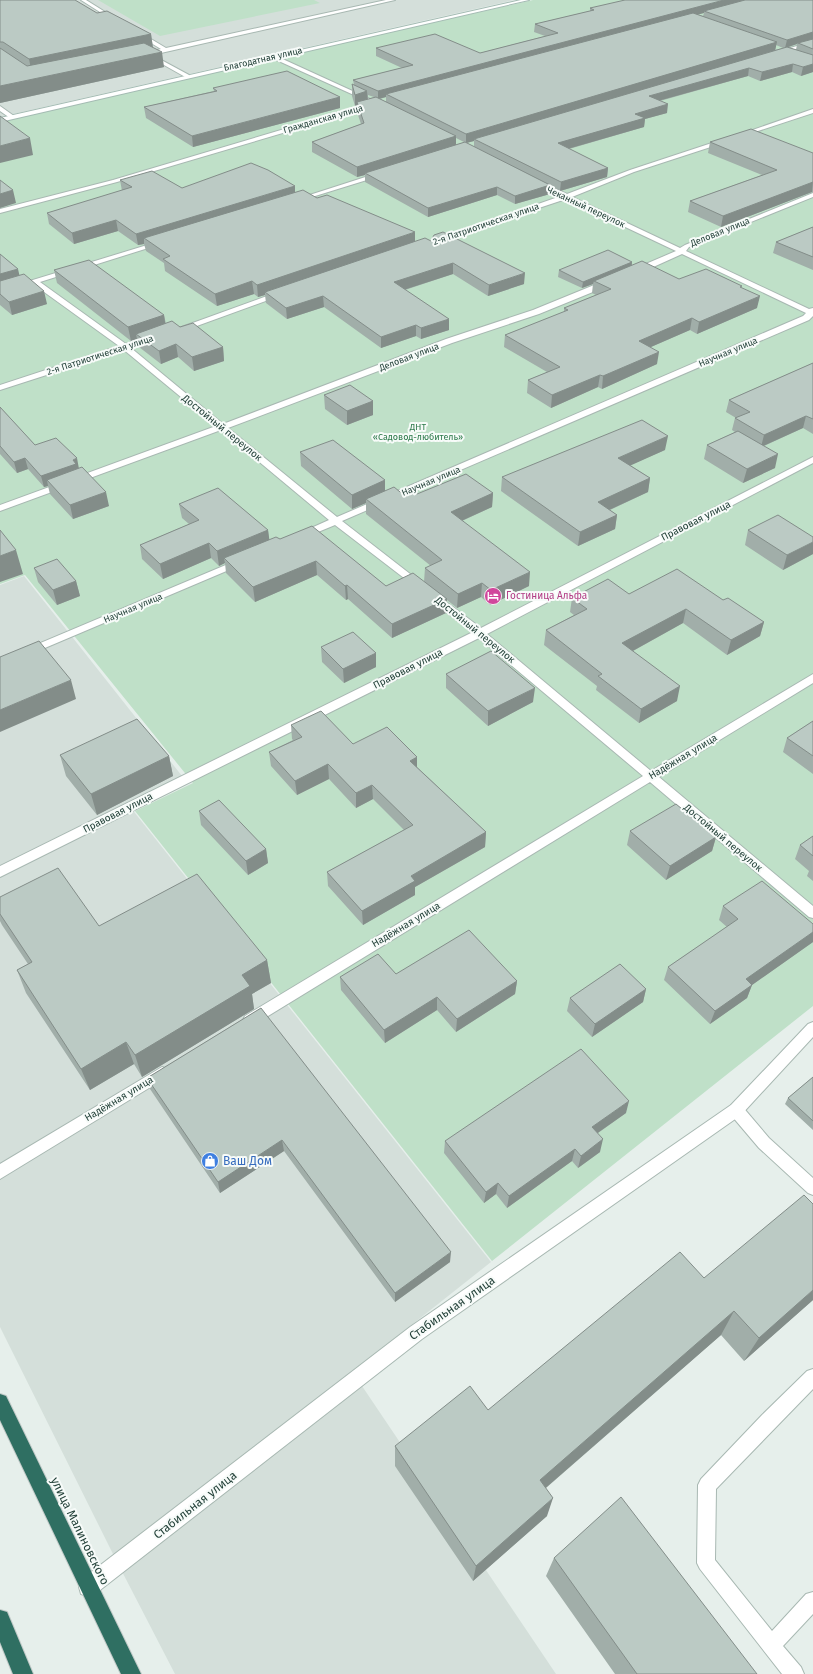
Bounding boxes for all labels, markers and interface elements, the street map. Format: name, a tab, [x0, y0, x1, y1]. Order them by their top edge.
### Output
street label: Благодатная улица	[223, 45, 303, 73]
street label: Гражданская улица	[282, 103, 364, 135]
street label: Чеканный переулок	[545, 185, 627, 230]
street label: 2-я Патриотическая улица	[432, 201, 540, 247]
street label: Деловая улица	[688, 216, 751, 249]
street label: 2-я Патриотическая улица	[45, 333, 155, 377]
street label: Научная улица	[697, 335, 759, 369]
street label: Деловая улица	[377, 341, 440, 373]
street label: Достойный переулок	[179, 392, 265, 464]
park label: ДНТ «Садовод-любитель»	[373, 422, 463, 442]
street label: Научная улица	[400, 464, 462, 498]
street label: Правовая улица	[659, 498, 733, 544]
hotel icon: Гостиница Альфа	[483, 586, 503, 606]
place label: Гостиница Альфа	[506, 590, 587, 602]
street label: Научная улица	[102, 591, 164, 625]
street label: Достойный переулок	[432, 594, 518, 666]
street label: Правовая улица	[371, 646, 445, 692]
street label: Надёжная улица	[646, 731, 719, 782]
street label: Правовая улица	[81, 790, 155, 836]
street label: Достойный переулок	[680, 801, 765, 875]
street label: Надёжная улица	[369, 899, 442, 950]
street label: Надёжная улица	[82, 1073, 155, 1124]
shop icon: Ваш Дом	[200, 1151, 220, 1171]
place label: Ваш Дом	[223, 1154, 272, 1168]
street label: Стабильная улица	[406, 1273, 498, 1343]
street label: Стабильная улица	[151, 1468, 239, 1542]
street label: улица Малиновского	[48, 1475, 112, 1587]

